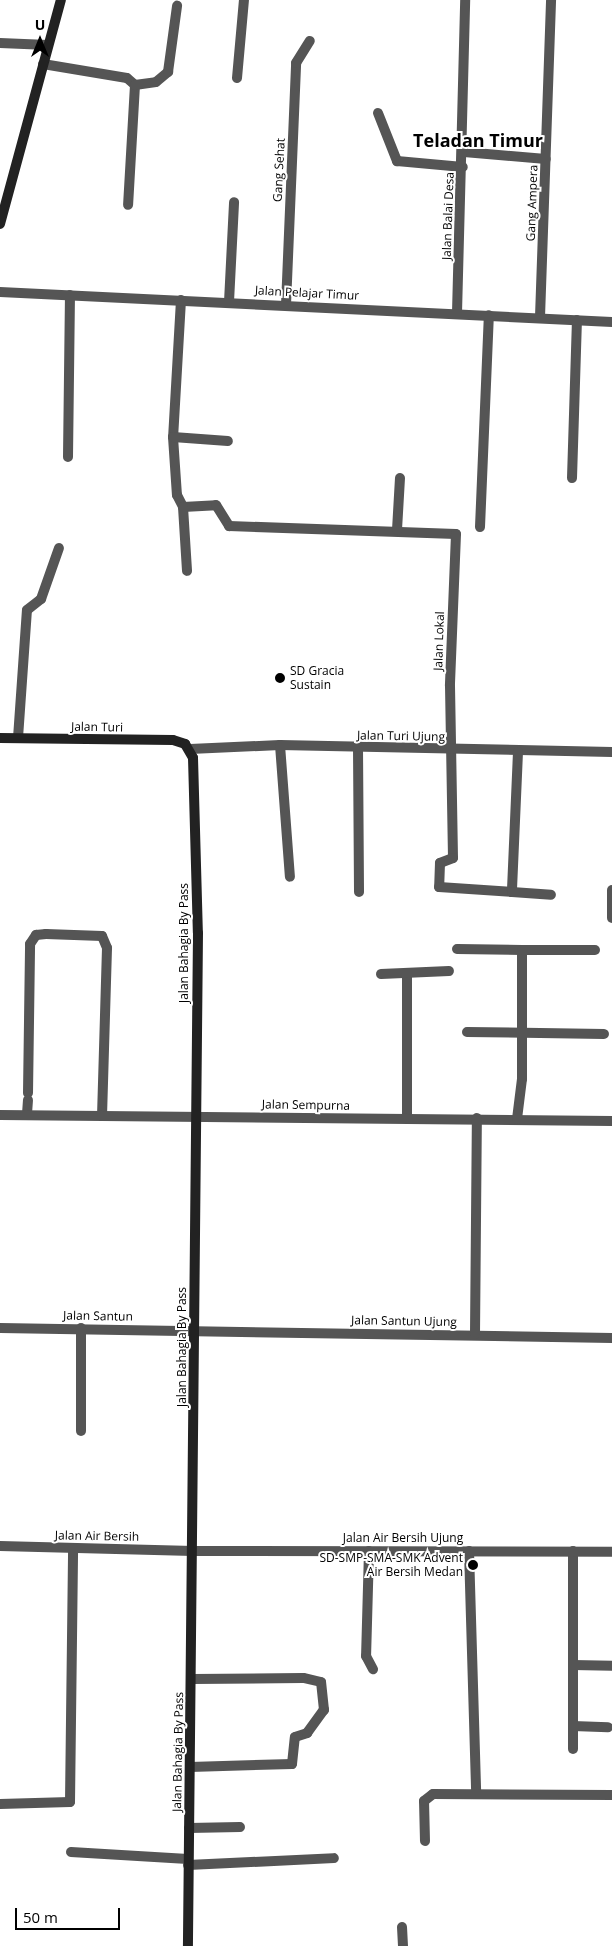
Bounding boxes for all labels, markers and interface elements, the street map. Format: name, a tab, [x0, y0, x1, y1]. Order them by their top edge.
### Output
north arrow	[15, 15, 65, 65]
text: U	[35, 15, 45, 34]
district label: Teladan Timur	[413, 129, 543, 151]
street label: Gang Sehat	[270, 138, 288, 202]
street label: Gang Ampera	[523, 164, 541, 242]
street label: Jalan Balai Desa	[439, 172, 457, 260]
street label: Jalan Pelajar Timur	[254, 283, 360, 303]
street label: Jalan Lokal	[431, 611, 447, 671]
place label: SD Gracia Sustain	[290, 664, 344, 692]
marker: SD Gracia Sustain	[274, 672, 286, 684]
street label: Jalan Turi	[71, 719, 123, 735]
street label: Jalan Turi Ujung	[357, 728, 445, 744]
street label: Jalan Bahagia By Pass	[177, 883, 191, 1003]
street label: Jalan Sempurna	[262, 1097, 350, 1113]
street label: Jalan Bahagia By Pass	[175, 1287, 189, 1407]
street label: Jalan Santun	[63, 1308, 133, 1324]
street label: Jalan Santun Ujung	[351, 1313, 457, 1329]
street label: Jalan Air Bersih	[55, 1528, 139, 1544]
street label: Jalan Air Bersih Ujung	[343, 1531, 463, 1545]
place label: SD-SMP-SMA-SMK Advent Air Bersih Medan	[319, 1551, 463, 1579]
marker: SD-SMP-SMA-SMK Advent Air Bersih Medan	[467, 1559, 479, 1571]
street label: Jalan Bahagia By Pass	[170, 1692, 186, 1812]
scale bar	[18, 1898, 122, 1930]
text: 50 m	[23, 1907, 58, 1927]

